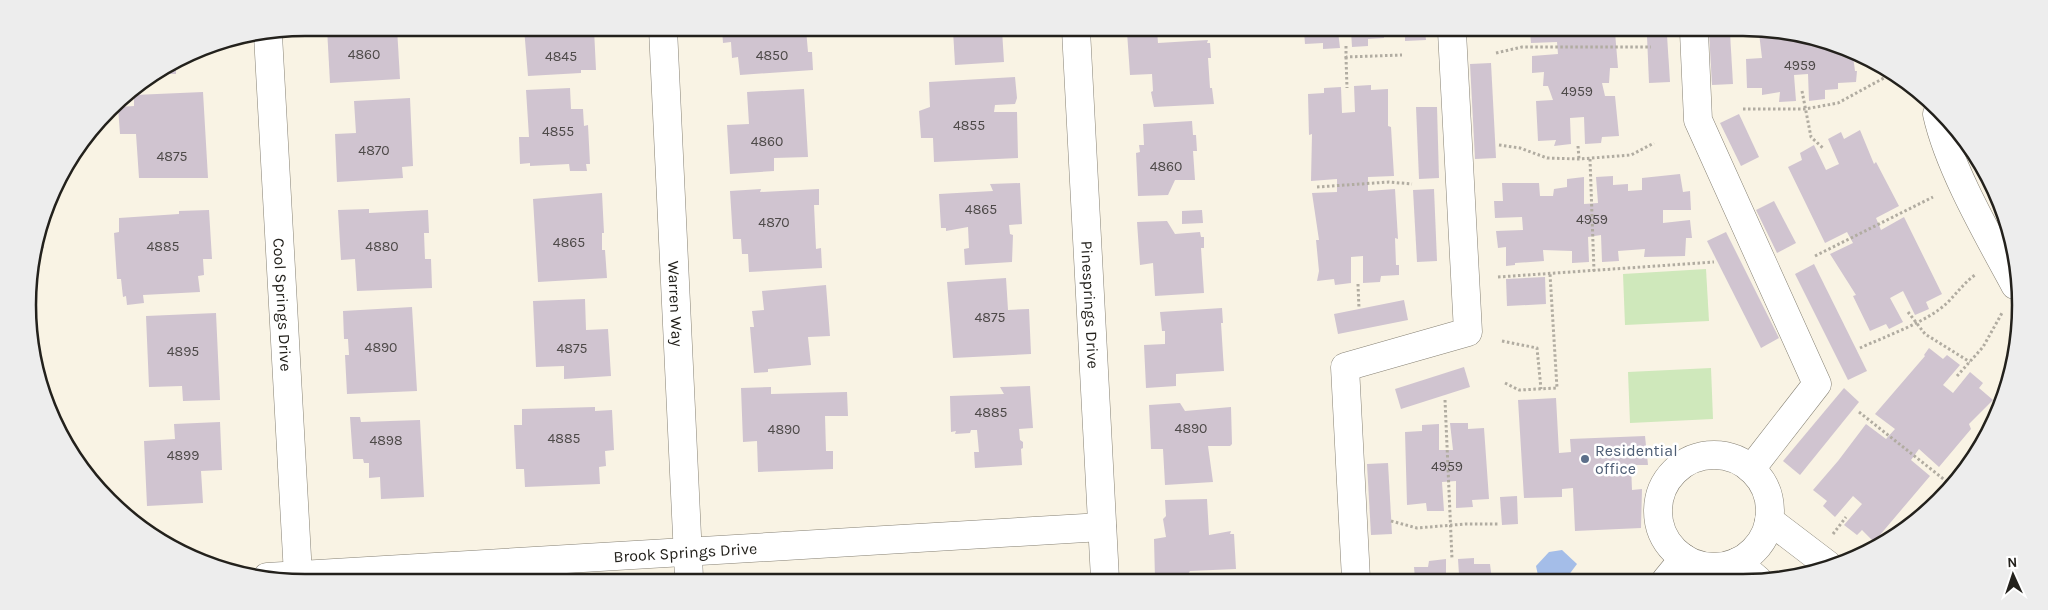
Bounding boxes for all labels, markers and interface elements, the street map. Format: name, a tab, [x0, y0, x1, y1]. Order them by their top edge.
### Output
house number: 4860	[348, 46, 380, 63]
house number: 4850	[756, 47, 788, 64]
house number: 4845	[545, 48, 577, 65]
house number: 4959	[1784, 57, 1816, 74]
house number: 4959	[1561, 83, 1593, 100]
house number: 4855	[953, 117, 985, 134]
house number: 4855	[542, 123, 574, 140]
house number: 4860	[751, 133, 783, 150]
house number: 4870	[358, 142, 390, 159]
house number: 4875	[157, 148, 188, 165]
house number: 4860	[1150, 158, 1182, 175]
house number: 4865	[965, 201, 997, 218]
house number: 4959	[1576, 211, 1608, 228]
house number: 4870	[758, 214, 790, 231]
house number: 4865	[553, 234, 585, 251]
street label: Cool Springs Drive	[270, 237, 296, 372]
house number: 4885	[147, 238, 180, 255]
house number: 4880	[365, 238, 399, 255]
street label: Pinesprings Drive	[1078, 240, 1103, 369]
street label: Warren Way	[664, 260, 688, 348]
house number: 4875	[975, 309, 1006, 326]
house number: 4890	[365, 339, 397, 356]
house number: 4875	[557, 340, 588, 357]
house number: 4895	[167, 343, 199, 360]
house number: 4885	[975, 404, 1008, 421]
house number: 4890	[1175, 420, 1207, 437]
house number: 4890	[768, 421, 800, 438]
house number: 4885	[548, 430, 581, 447]
house number: 4898	[369, 432, 403, 449]
place label: Residential office	[1595, 441, 1678, 478]
house number: 4899	[167, 447, 199, 464]
marker: Residential office	[1579, 453, 1591, 465]
house number: 4959	[1431, 458, 1463, 475]
street label: Brook Springs Drive	[613, 538, 758, 566]
north arrow	[1988, 550, 2038, 600]
text: N	[2007, 554, 2018, 571]

